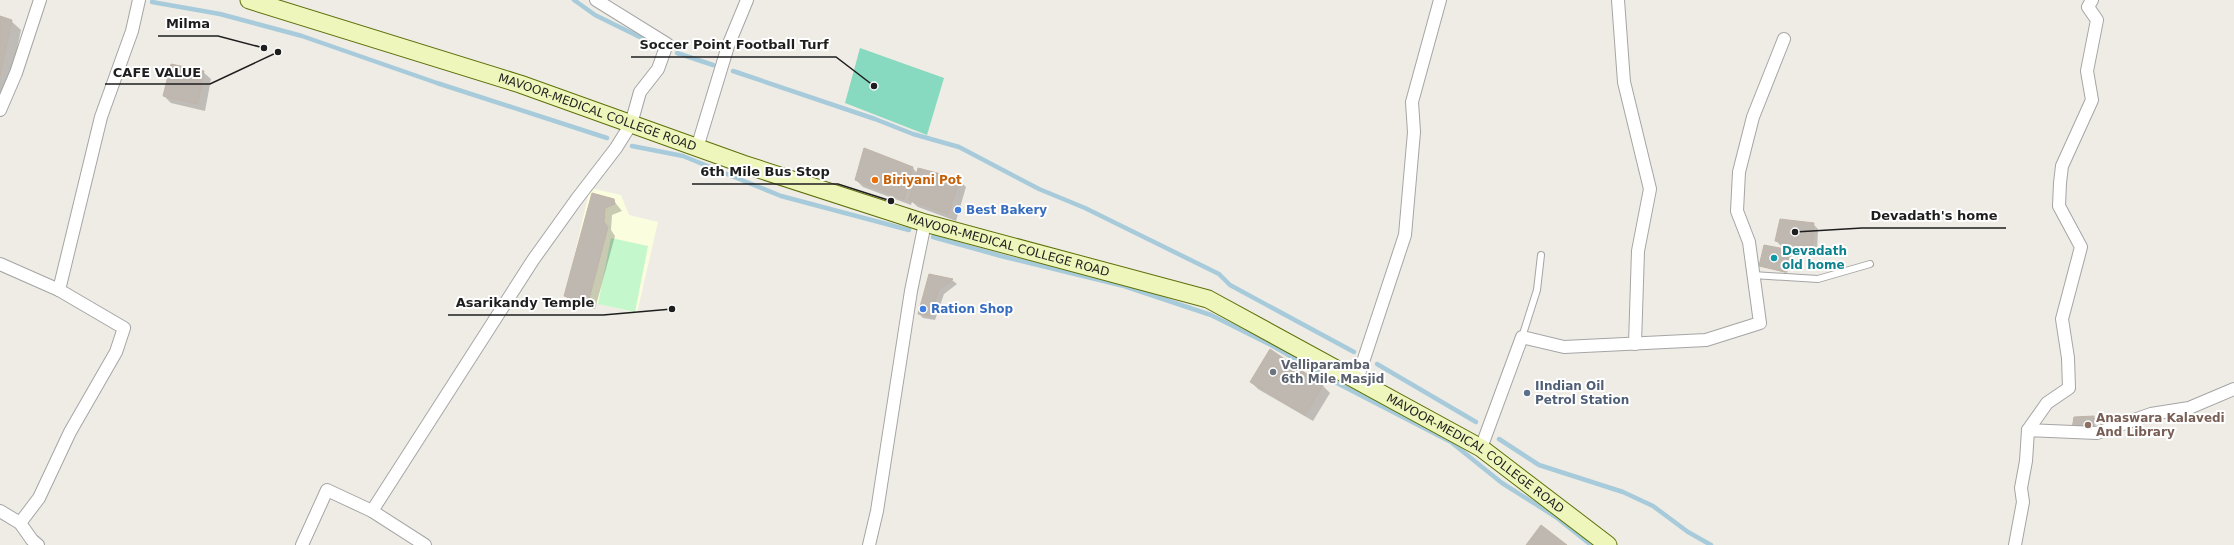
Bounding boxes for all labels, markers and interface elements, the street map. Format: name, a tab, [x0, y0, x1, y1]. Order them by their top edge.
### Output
callout: Milma	[158, 11, 218, 36]
text: Milma	[166, 16, 210, 31]
callout: Soccer Point Football Turf	[631, 32, 836, 57]
text: Soccer Point Football Turf	[639, 37, 829, 52]
callout: CAFE VALUE	[105, 59, 210, 84]
text: CAFE VALUE	[113, 65, 201, 80]
street label: MAVOOR-MEDICAL COLLEGE ROAD	[497, 71, 698, 154]
callout: 6th Mile Bus Stop	[692, 159, 838, 184]
text: 6th Mile Bus Stop	[700, 164, 830, 179]
place label: Biriyani Pot	[883, 173, 962, 187]
marker: Biriyani Pot	[870, 175, 880, 185]
place label: Best Bakery	[966, 203, 1047, 217]
callout: Devadath's home	[1862, 203, 2006, 228]
marker: Best Bakery	[953, 205, 963, 215]
text: Devadath's home	[1870, 208, 1998, 223]
street label: MAVOOR-MEDICAL COLLEGE ROAD	[905, 211, 1111, 279]
place label: Devadath old home	[1782, 244, 1847, 272]
marker: Devadath old home	[1769, 253, 1779, 263]
callout: Asarikandy Temple	[448, 290, 603, 315]
text: Asarikandy Temple	[456, 295, 594, 310]
place label: Ration Shop	[931, 302, 1014, 316]
marker: Ration Shop	[918, 304, 928, 314]
place label: Velliparamba 6th Mile Masjid	[1281, 358, 1384, 386]
marker: Velliparamba 6th Mile Masjid	[1268, 367, 1278, 377]
place label: IIndian Oil Petrol Station	[1535, 379, 1629, 407]
marker: IIndian Oil Petrol Station	[1522, 388, 1532, 398]
street label: MAVOOR-MEDICAL COLLEGE ROAD	[1384, 391, 1567, 516]
place label: Anaswara Kalavedi And Library	[2096, 411, 2225, 439]
marker: Anaswara Kalavedi And Library	[2083, 420, 2093, 430]

